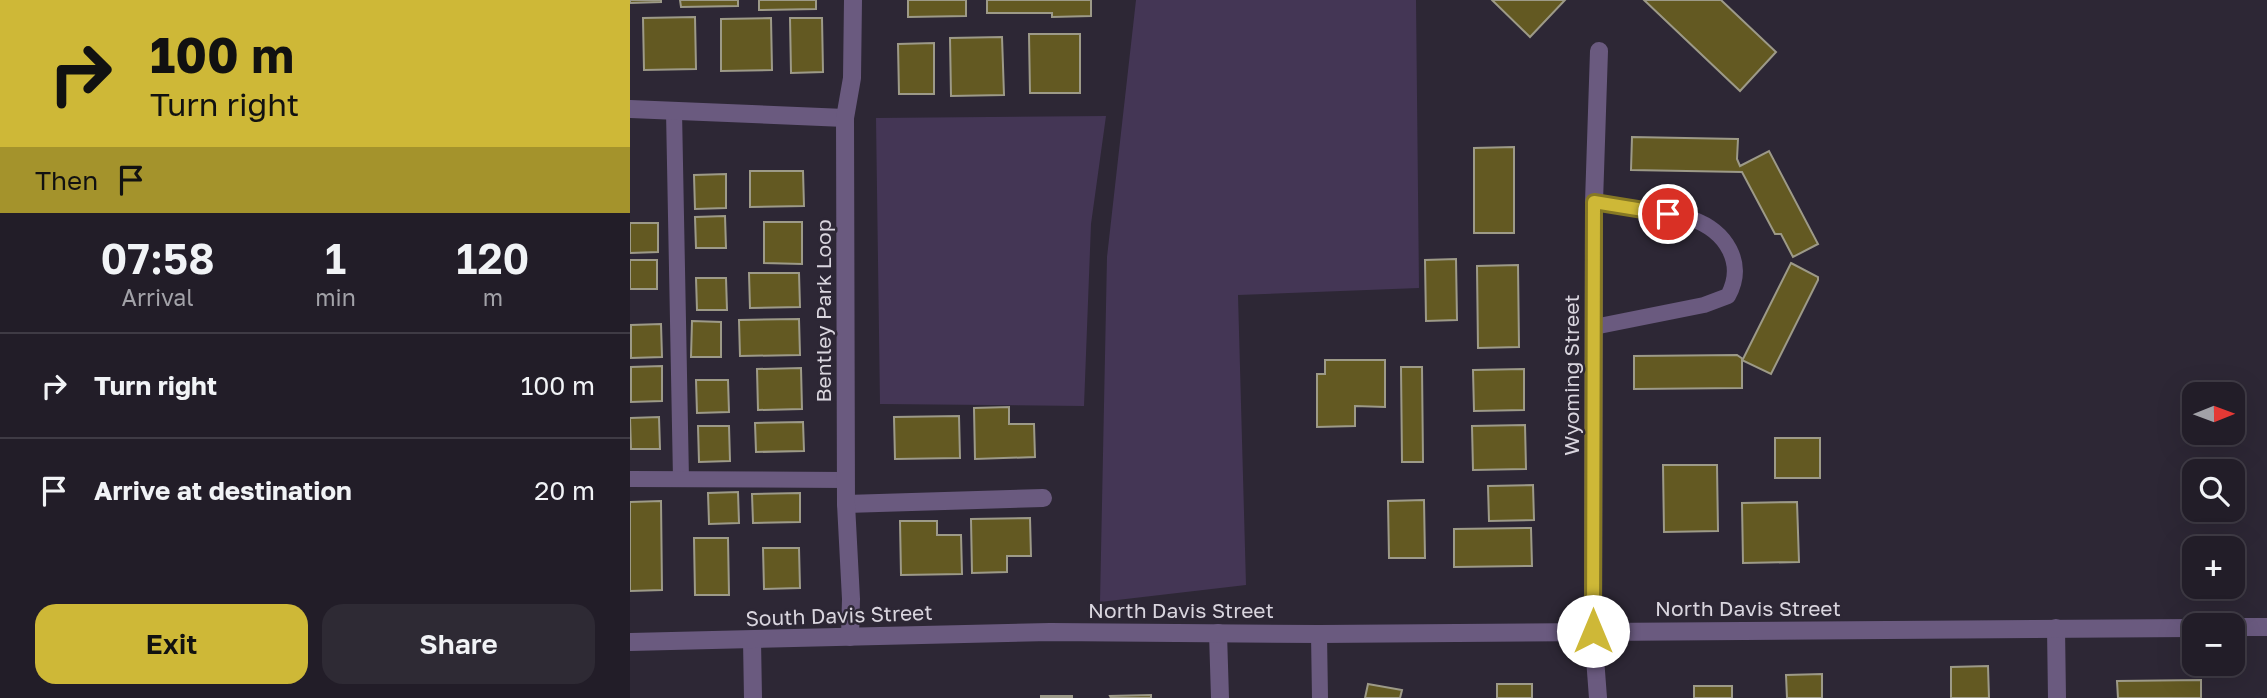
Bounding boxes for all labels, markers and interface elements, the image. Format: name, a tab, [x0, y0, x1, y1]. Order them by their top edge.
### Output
text: 100 m	[150, 25, 294, 84]
icon: right	[35, 28, 126, 119]
text: Turn right	[150, 85, 299, 123]
icon: arrive	[112, 161, 150, 199]
text: Then	[35, 165, 98, 196]
pin	[1638, 184, 1698, 244]
icon: arrive	[1649, 195, 1687, 233]
street label: Bentley Park Loop	[810, 219, 836, 403]
text: 07:58	[101, 233, 215, 283]
text: 1	[325, 233, 346, 283]
text: 120	[456, 233, 529, 283]
text: Arrival	[122, 283, 194, 311]
text: min	[315, 283, 356, 311]
text: m	[483, 283, 503, 311]
street label: Wyoming Street	[1558, 294, 1584, 456]
icon: right	[35, 367, 73, 405]
text: Turn right	[94, 370, 217, 401]
text: 100 m	[521, 370, 595, 401]
north arrow	[2182, 382, 2245, 444]
map controls	[2182, 382, 2245, 676]
button: search	[2182, 459, 2245, 522]
icon: arrive	[35, 472, 73, 510]
text: Arrive at destination	[94, 475, 352, 506]
text: 20 m	[534, 475, 595, 506]
button: +	[2182, 536, 2245, 599]
position arrow	[1556, 594, 1630, 668]
street label: North Davis Street	[1655, 595, 1841, 621]
street label: North Davis Street	[1088, 597, 1274, 623]
street label: South Davis Street	[745, 599, 933, 631]
button: Exit	[35, 604, 308, 684]
button: Share	[322, 604, 595, 684]
button: −	[2182, 613, 2245, 676]

